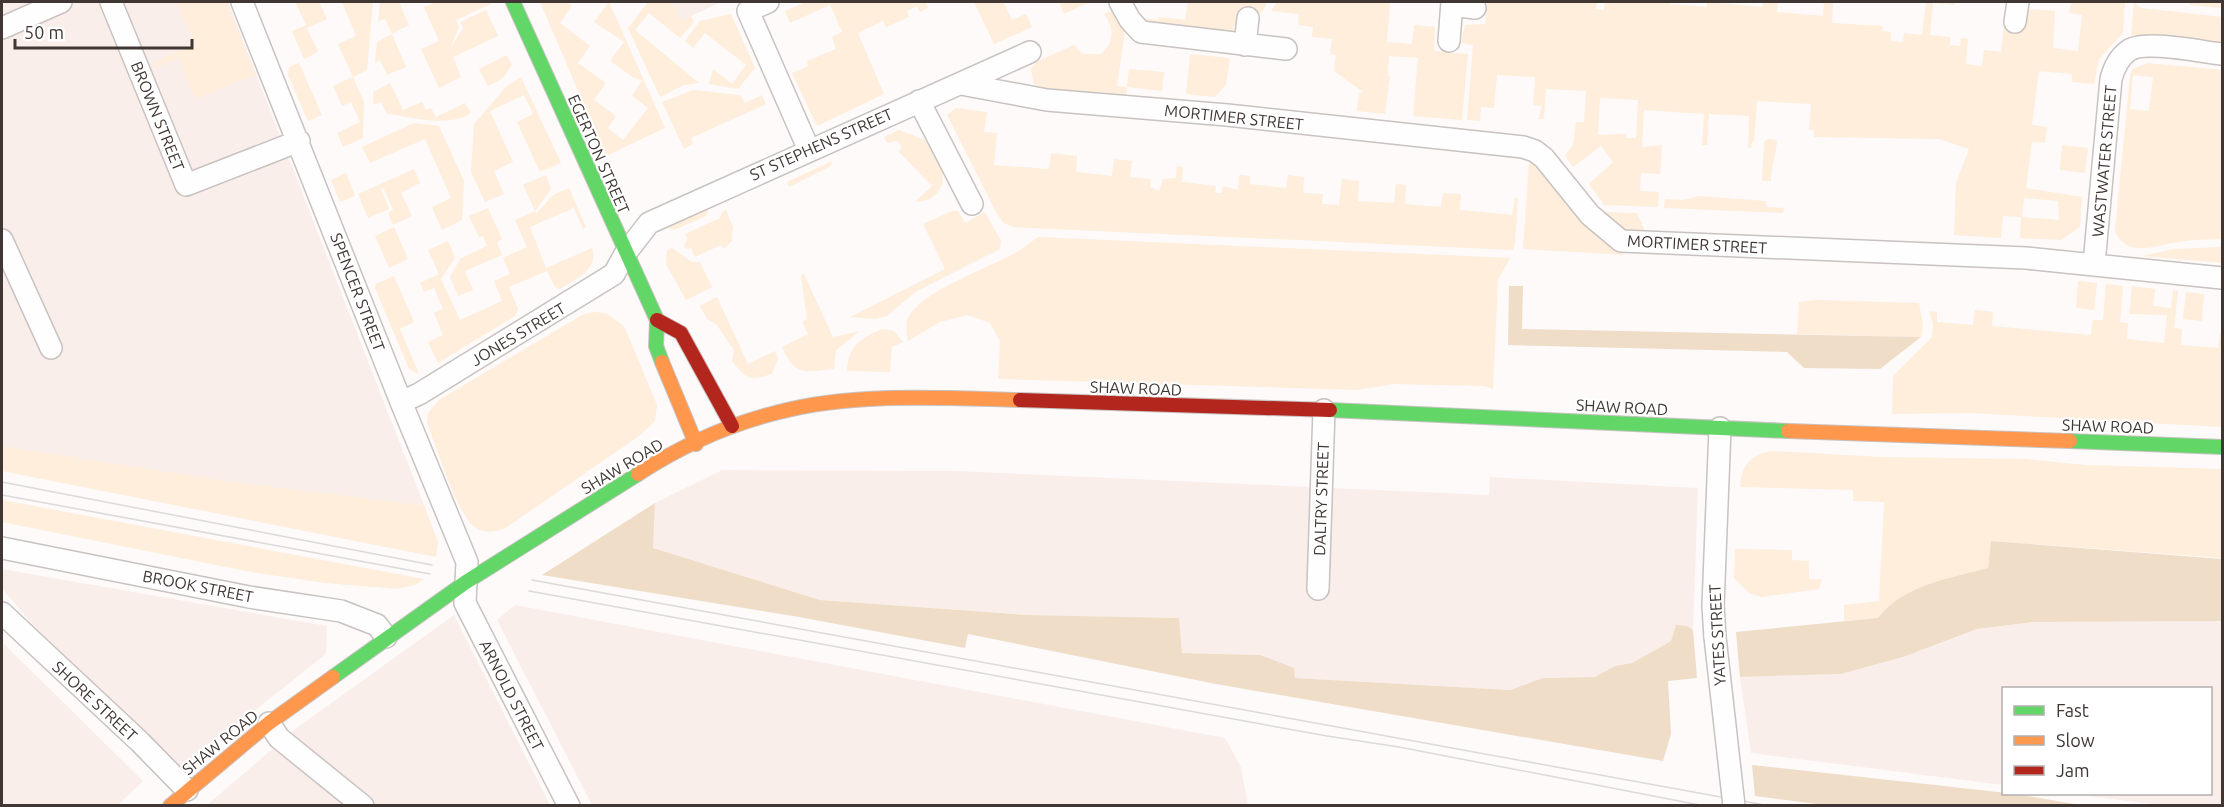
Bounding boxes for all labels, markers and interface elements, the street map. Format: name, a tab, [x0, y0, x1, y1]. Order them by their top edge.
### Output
scale bar	[15, 12, 192, 50]
text: 50 m	[24, 22, 64, 42]
street label: BROWN STREET	[128, 59, 188, 173]
street label: WASTWATER STREET	[2088, 84, 2120, 238]
street label: EGERTON STREET	[565, 92, 633, 216]
street label: MORTIMER STREET	[1163, 101, 1305, 133]
street label: ST STEPHENS STREET	[747, 104, 895, 184]
street label: SPENCER STREET	[327, 230, 389, 354]
street label: MORTIMER STREET	[1627, 231, 1767, 257]
street label: JONES STREET	[468, 299, 568, 369]
street label: SHAW ROAD	[1090, 377, 1182, 399]
street label: SHAW ROAD	[1576, 396, 1668, 418]
street label: SHAW ROAD	[2062, 415, 2154, 437]
street label: SHAW ROAD	[578, 435, 666, 497]
street label: DALTRY STREET	[1310, 442, 1332, 556]
street label: BROOK STREET	[141, 566, 255, 606]
street label: YATES STREET	[1705, 584, 1729, 686]
street label: ARNOLD STREET	[476, 637, 548, 753]
street label: SHORE STREET	[49, 657, 141, 745]
legend	[2002, 687, 2212, 795]
text: Fast	[2056, 700, 2089, 720]
street label: SHAW ROAD	[179, 706, 261, 778]
text: Slow	[2056, 730, 2095, 750]
text: Jam	[2056, 760, 2090, 780]

